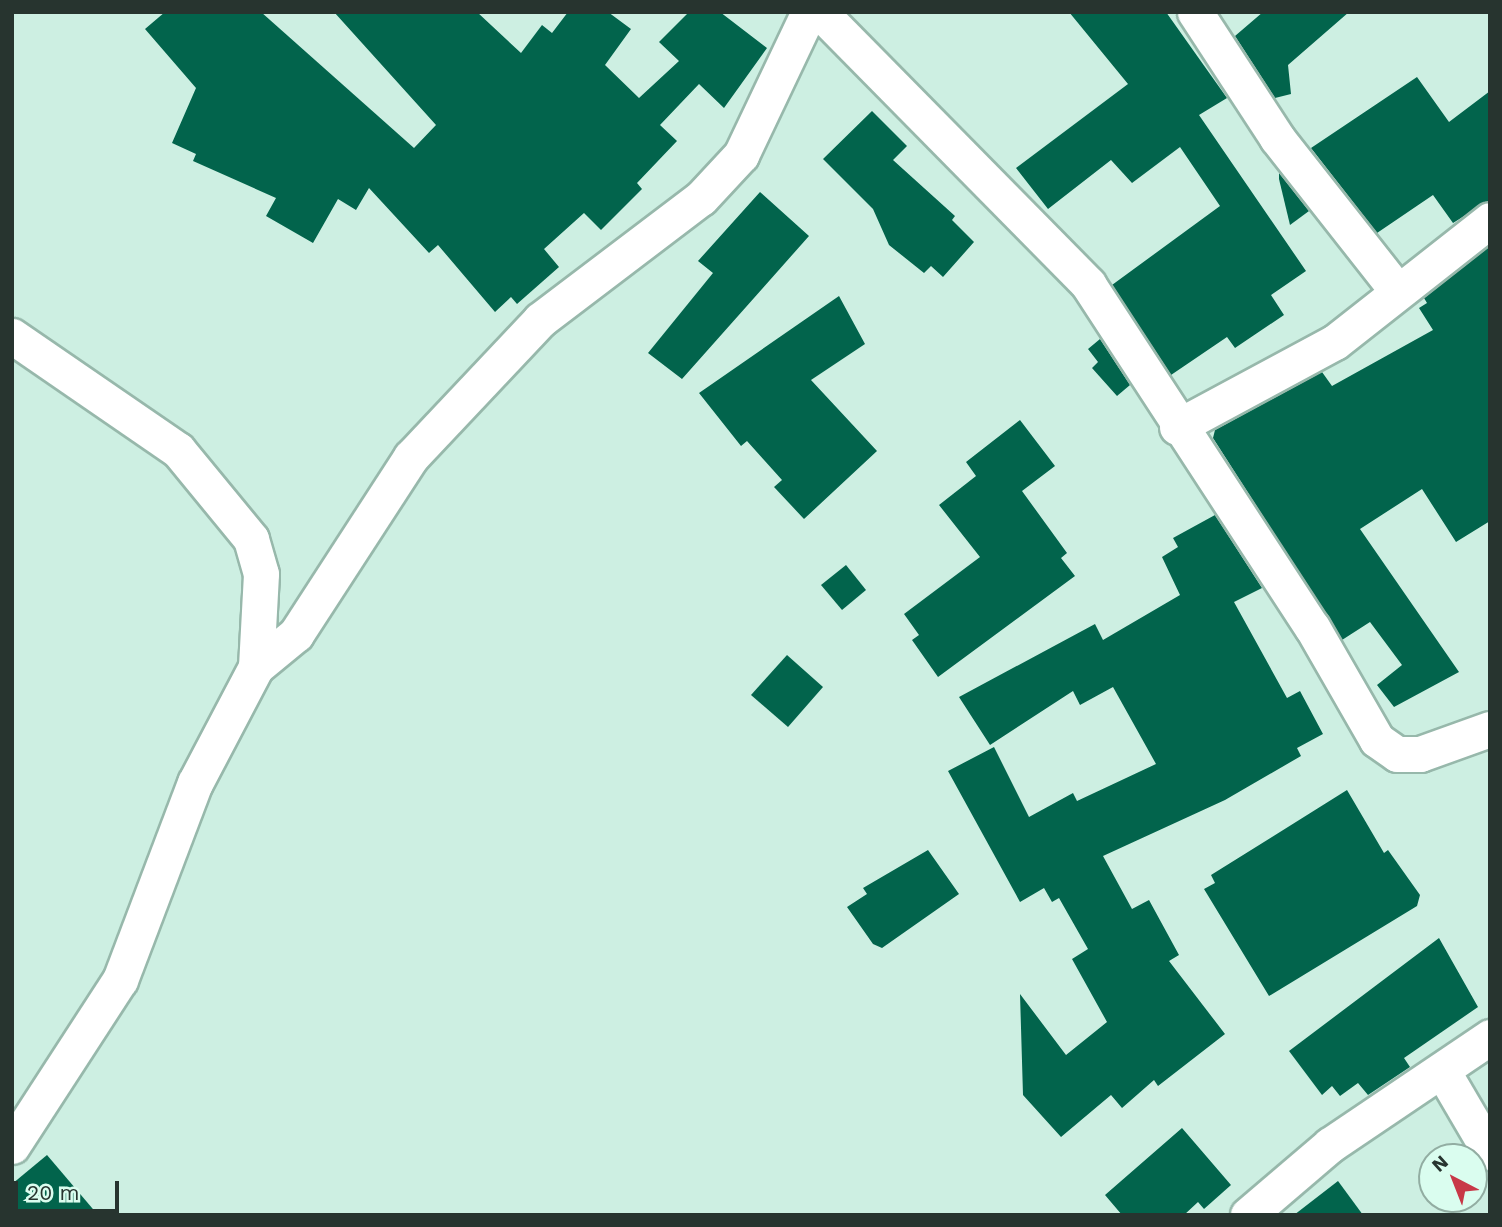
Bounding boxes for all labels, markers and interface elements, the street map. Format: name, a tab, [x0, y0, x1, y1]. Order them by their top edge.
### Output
north arrow	[1418, 1143, 1488, 1213]
text: N	[1427, 1150, 1453, 1177]
scale bar	[18, 1168, 122, 1212]
text: 20 m	[27, 1180, 79, 1205]

